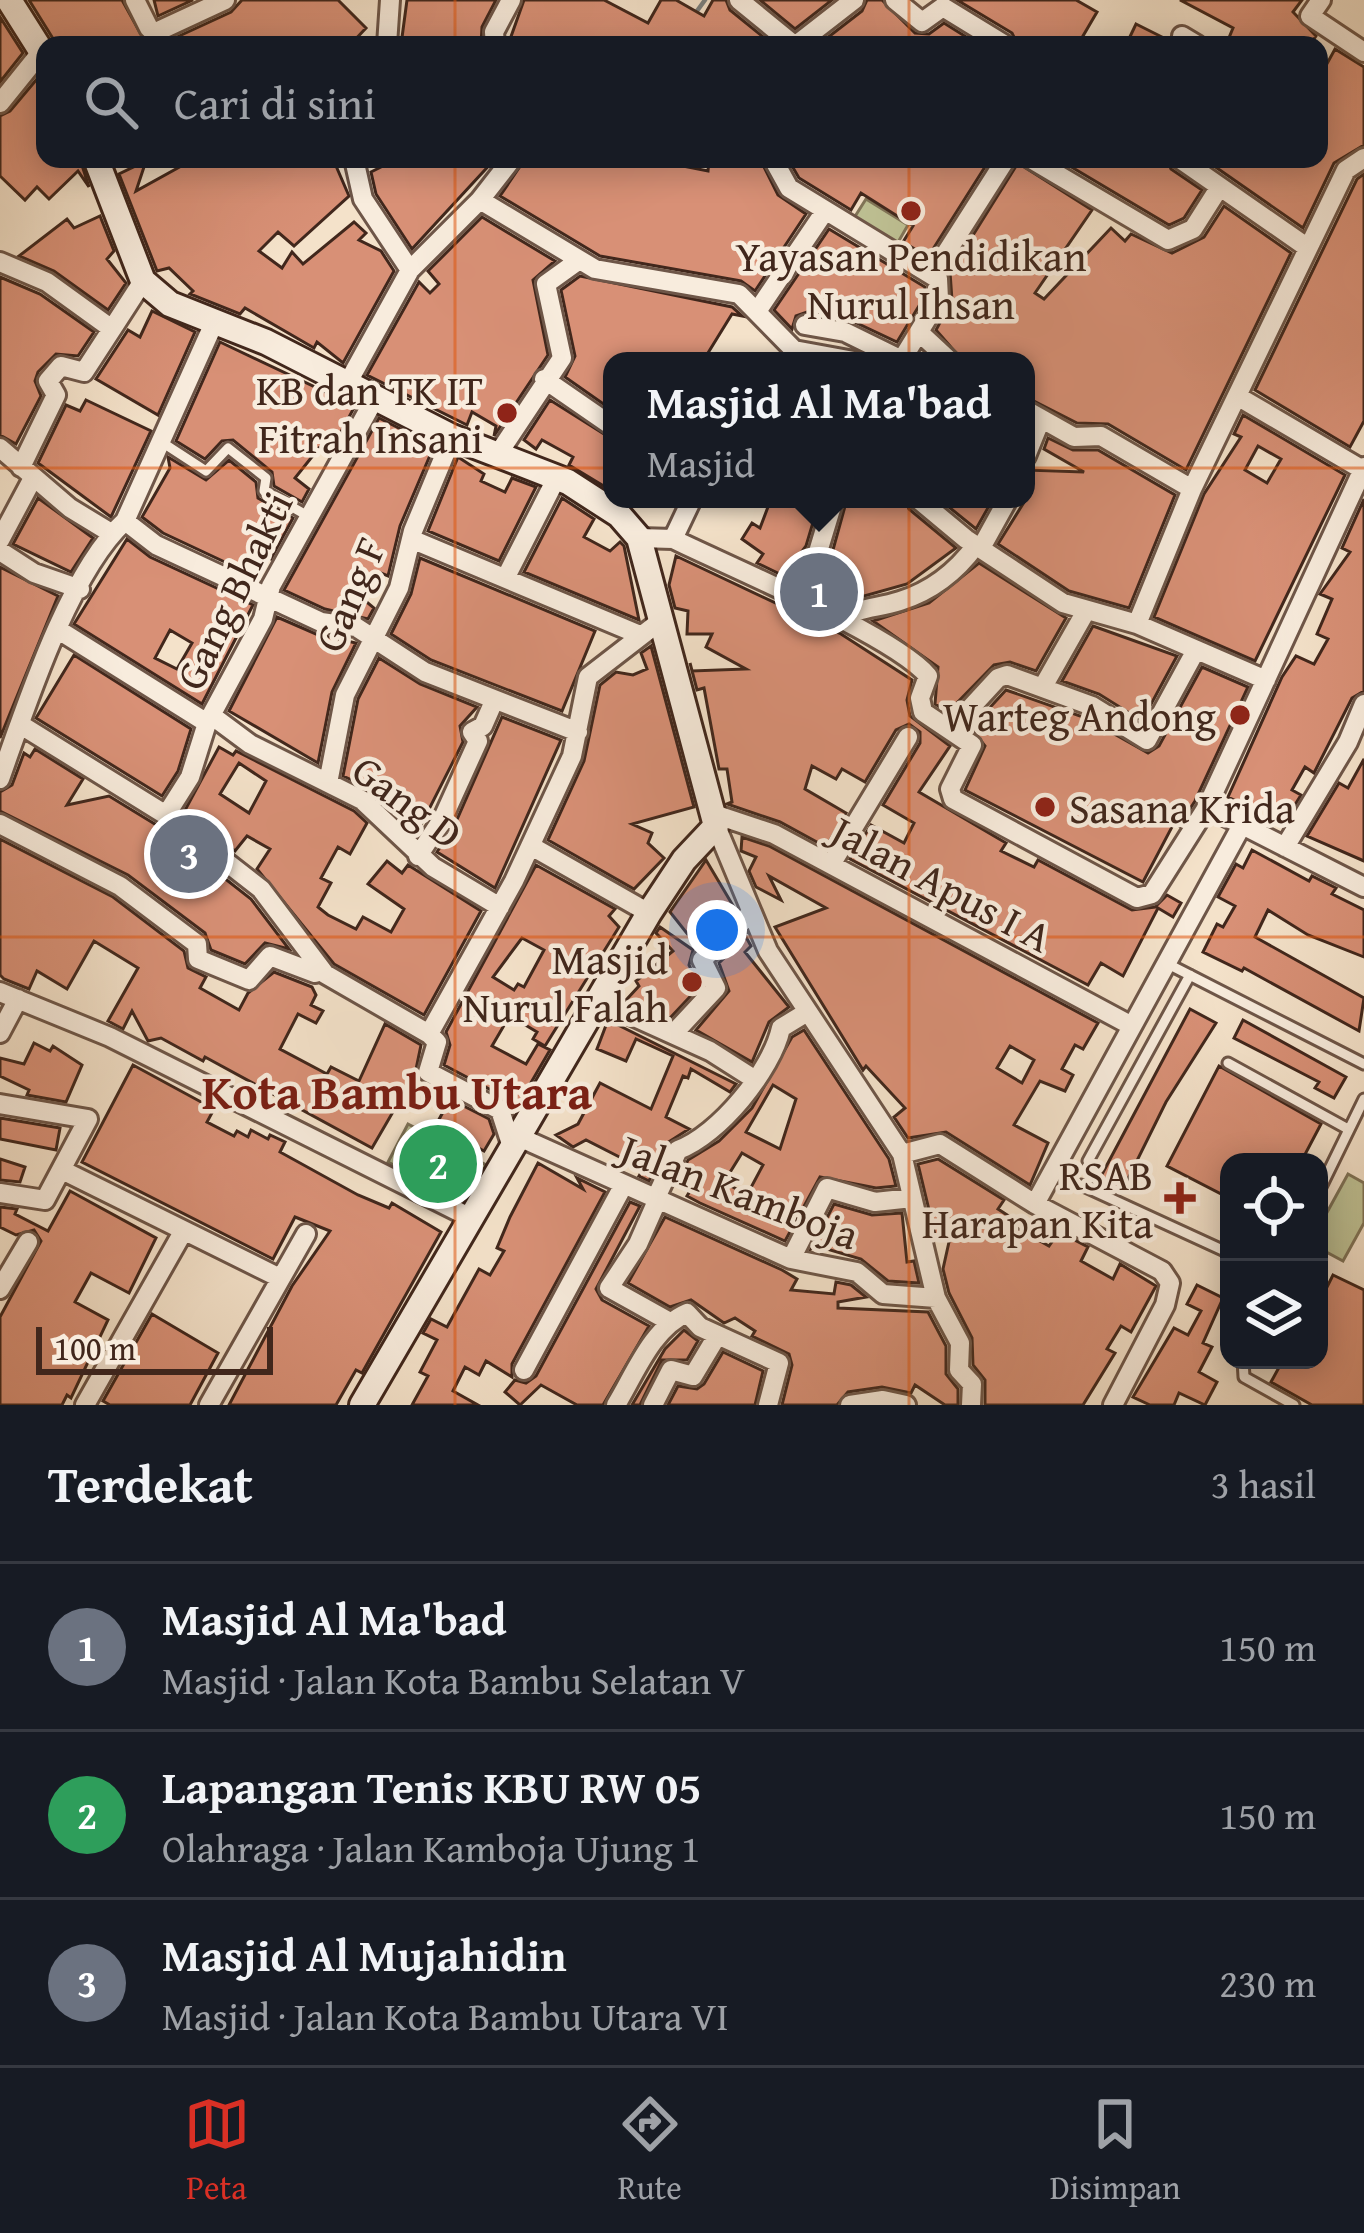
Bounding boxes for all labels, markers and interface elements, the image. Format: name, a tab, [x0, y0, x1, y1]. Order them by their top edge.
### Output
search box	[36, 36, 1328, 168]
icon: search	[78, 69, 144, 135]
text: Cari di sini	[174, 70, 376, 135]
marker: Yayasan Pendidikan Nurul Ihsan	[898, 198, 924, 224]
place label: Yayasan Pendidikan Nurul Ihsan	[735, 225, 1087, 334]
popup	[603, 352, 1035, 508]
place label: KB dan TK IT Fitrah Insani	[256, 359, 483, 468]
text: Masjid Al Ma'bad	[647, 369, 991, 434]
marker: KB dan TK IT Fitrah Insani	[494, 400, 520, 426]
text: Masjid	[647, 434, 755, 491]
street label: Gang Bhakti	[159, 481, 307, 699]
street label: Gang F	[298, 527, 400, 661]
pin: 1	[780, 547, 858, 637]
place label: Warteg Andong	[943, 685, 1216, 746]
marker: Warteg Andong	[1227, 702, 1253, 728]
street label: Gang D	[340, 739, 476, 863]
place label: Sasana Krida	[1069, 777, 1295, 838]
marker: Sasana Krida	[1032, 794, 1058, 820]
street label: Jalan Apus I A	[816, 797, 1064, 967]
pin: 3	[150, 809, 228, 899]
your location	[687, 900, 747, 960]
place label: Masjid Nurul Falah	[463, 928, 669, 1037]
marker: Masjid Nurul Falah	[679, 969, 705, 995]
district label: Kota Bambu Utara	[202, 1056, 593, 1127]
street label: Jalan Kamboja	[607, 1116, 868, 1264]
pin: 2	[399, 1119, 477, 1209]
place label: RSAB Harapan Kita	[922, 1144, 1153, 1253]
map controls	[1220, 1153, 1328, 1369]
button: locate	[1220, 1153, 1328, 1261]
marker: RSAB Harapan Kita	[1164, 1182, 1196, 1214]
button: layers	[1220, 1261, 1328, 1369]
scale bar	[36, 1321, 273, 1374]
text: 100 m	[54, 1324, 136, 1372]
text: Terdekat	[48, 1446, 253, 1521]
text: 3 hasil	[1211, 1455, 1316, 1512]
text: Masjid Al Ma'bad	[162, 1586, 507, 1651]
text: 1	[77, 1618, 97, 1675]
text: 150 m	[1219, 1618, 1316, 1675]
text: Masjid · Jalan Kota Bambu Selatan V	[162, 1651, 745, 1708]
text: Lapangan Tenis KBU RW 05	[162, 1754, 702, 1819]
text: 2	[77, 1786, 97, 1843]
text: 150 m	[1219, 1786, 1316, 1843]
text: Olahraga · Jalan Kamboja Ujung 1	[162, 1819, 700, 1876]
text: Masjid Al Mujahidin	[162, 1922, 567, 1987]
text: 3	[77, 1954, 97, 2011]
text: 230 m	[1219, 1954, 1316, 2011]
text: Masjid · Jalan Kota Bambu Utara VI	[162, 1987, 729, 2044]
tab: Peta	[184, 2091, 250, 2211]
tab: Rute	[617, 2091, 683, 2211]
tab: Disimpan	[1050, 2091, 1180, 2211]

